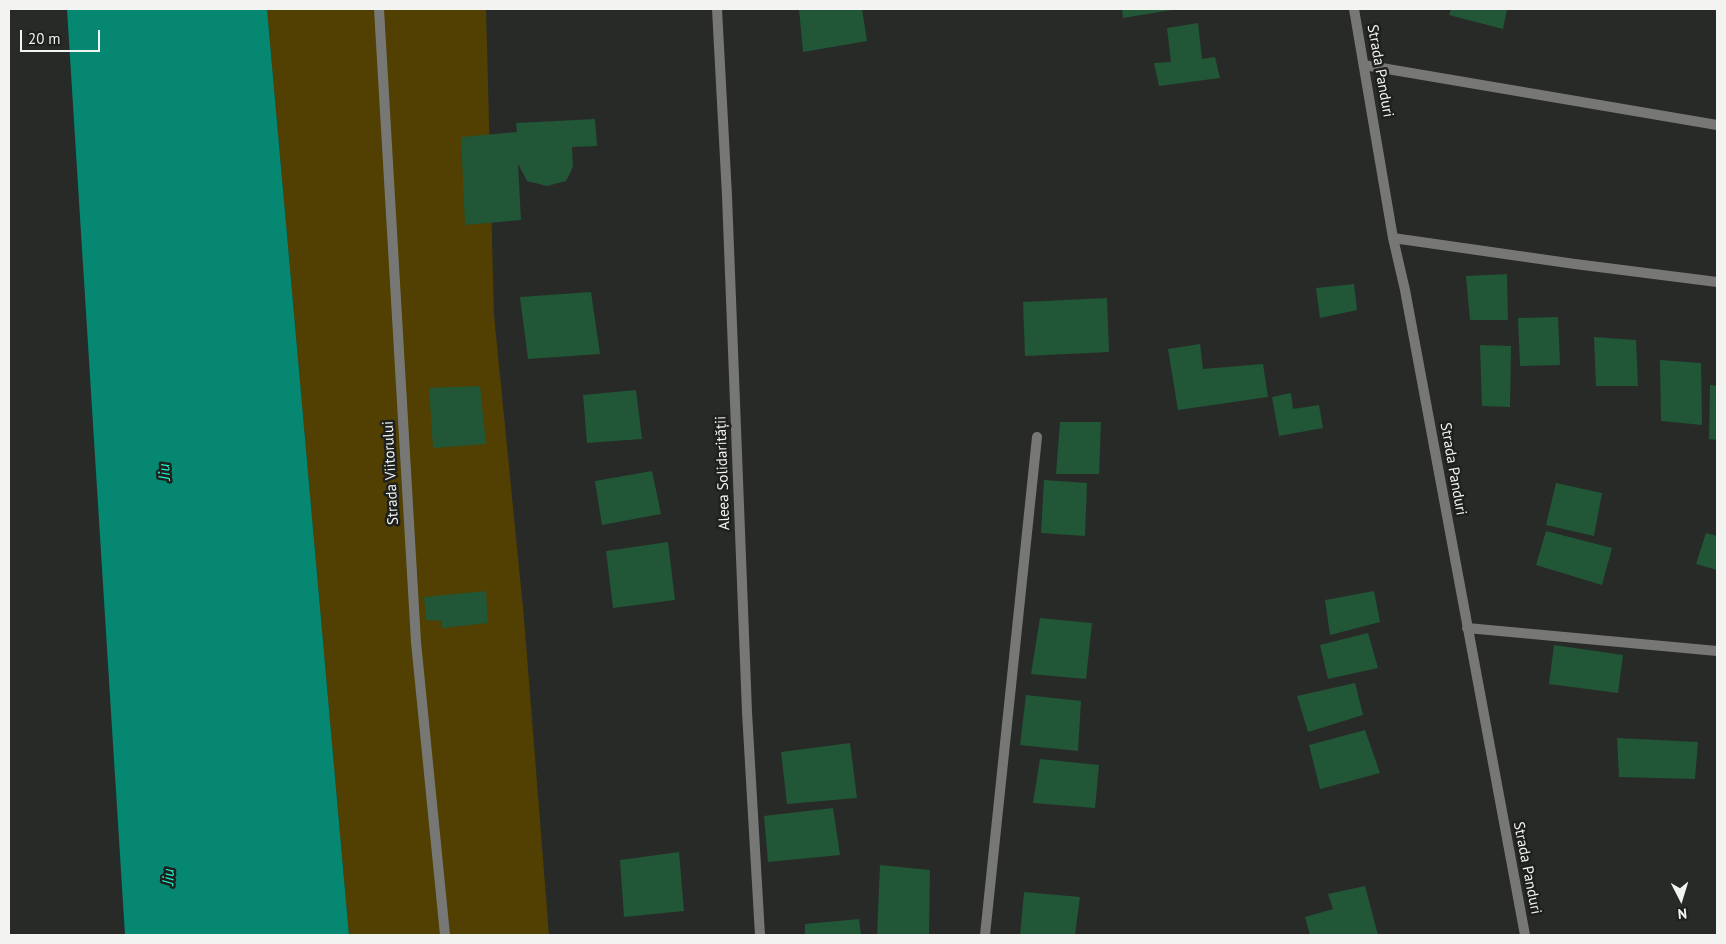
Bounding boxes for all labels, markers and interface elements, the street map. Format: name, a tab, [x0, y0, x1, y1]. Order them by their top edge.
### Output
scale bar	[22, 20, 102, 52]
street label: Strada Panduri	[1363, 23, 1397, 119]
text: 20 m	[28, 29, 61, 48]
street label: Aleea Solidarității	[712, 416, 734, 530]
street label: Strada Viitorului	[379, 420, 403, 526]
street label: Strada Panduri	[1436, 421, 1470, 517]
water label: Jiu	[155, 463, 175, 481]
street label: Strada Panduri	[1509, 820, 1545, 916]
water label: Jiu	[159, 868, 179, 886]
north arrow	[1656, 874, 1706, 924]
text: N	[1677, 905, 1688, 923]

